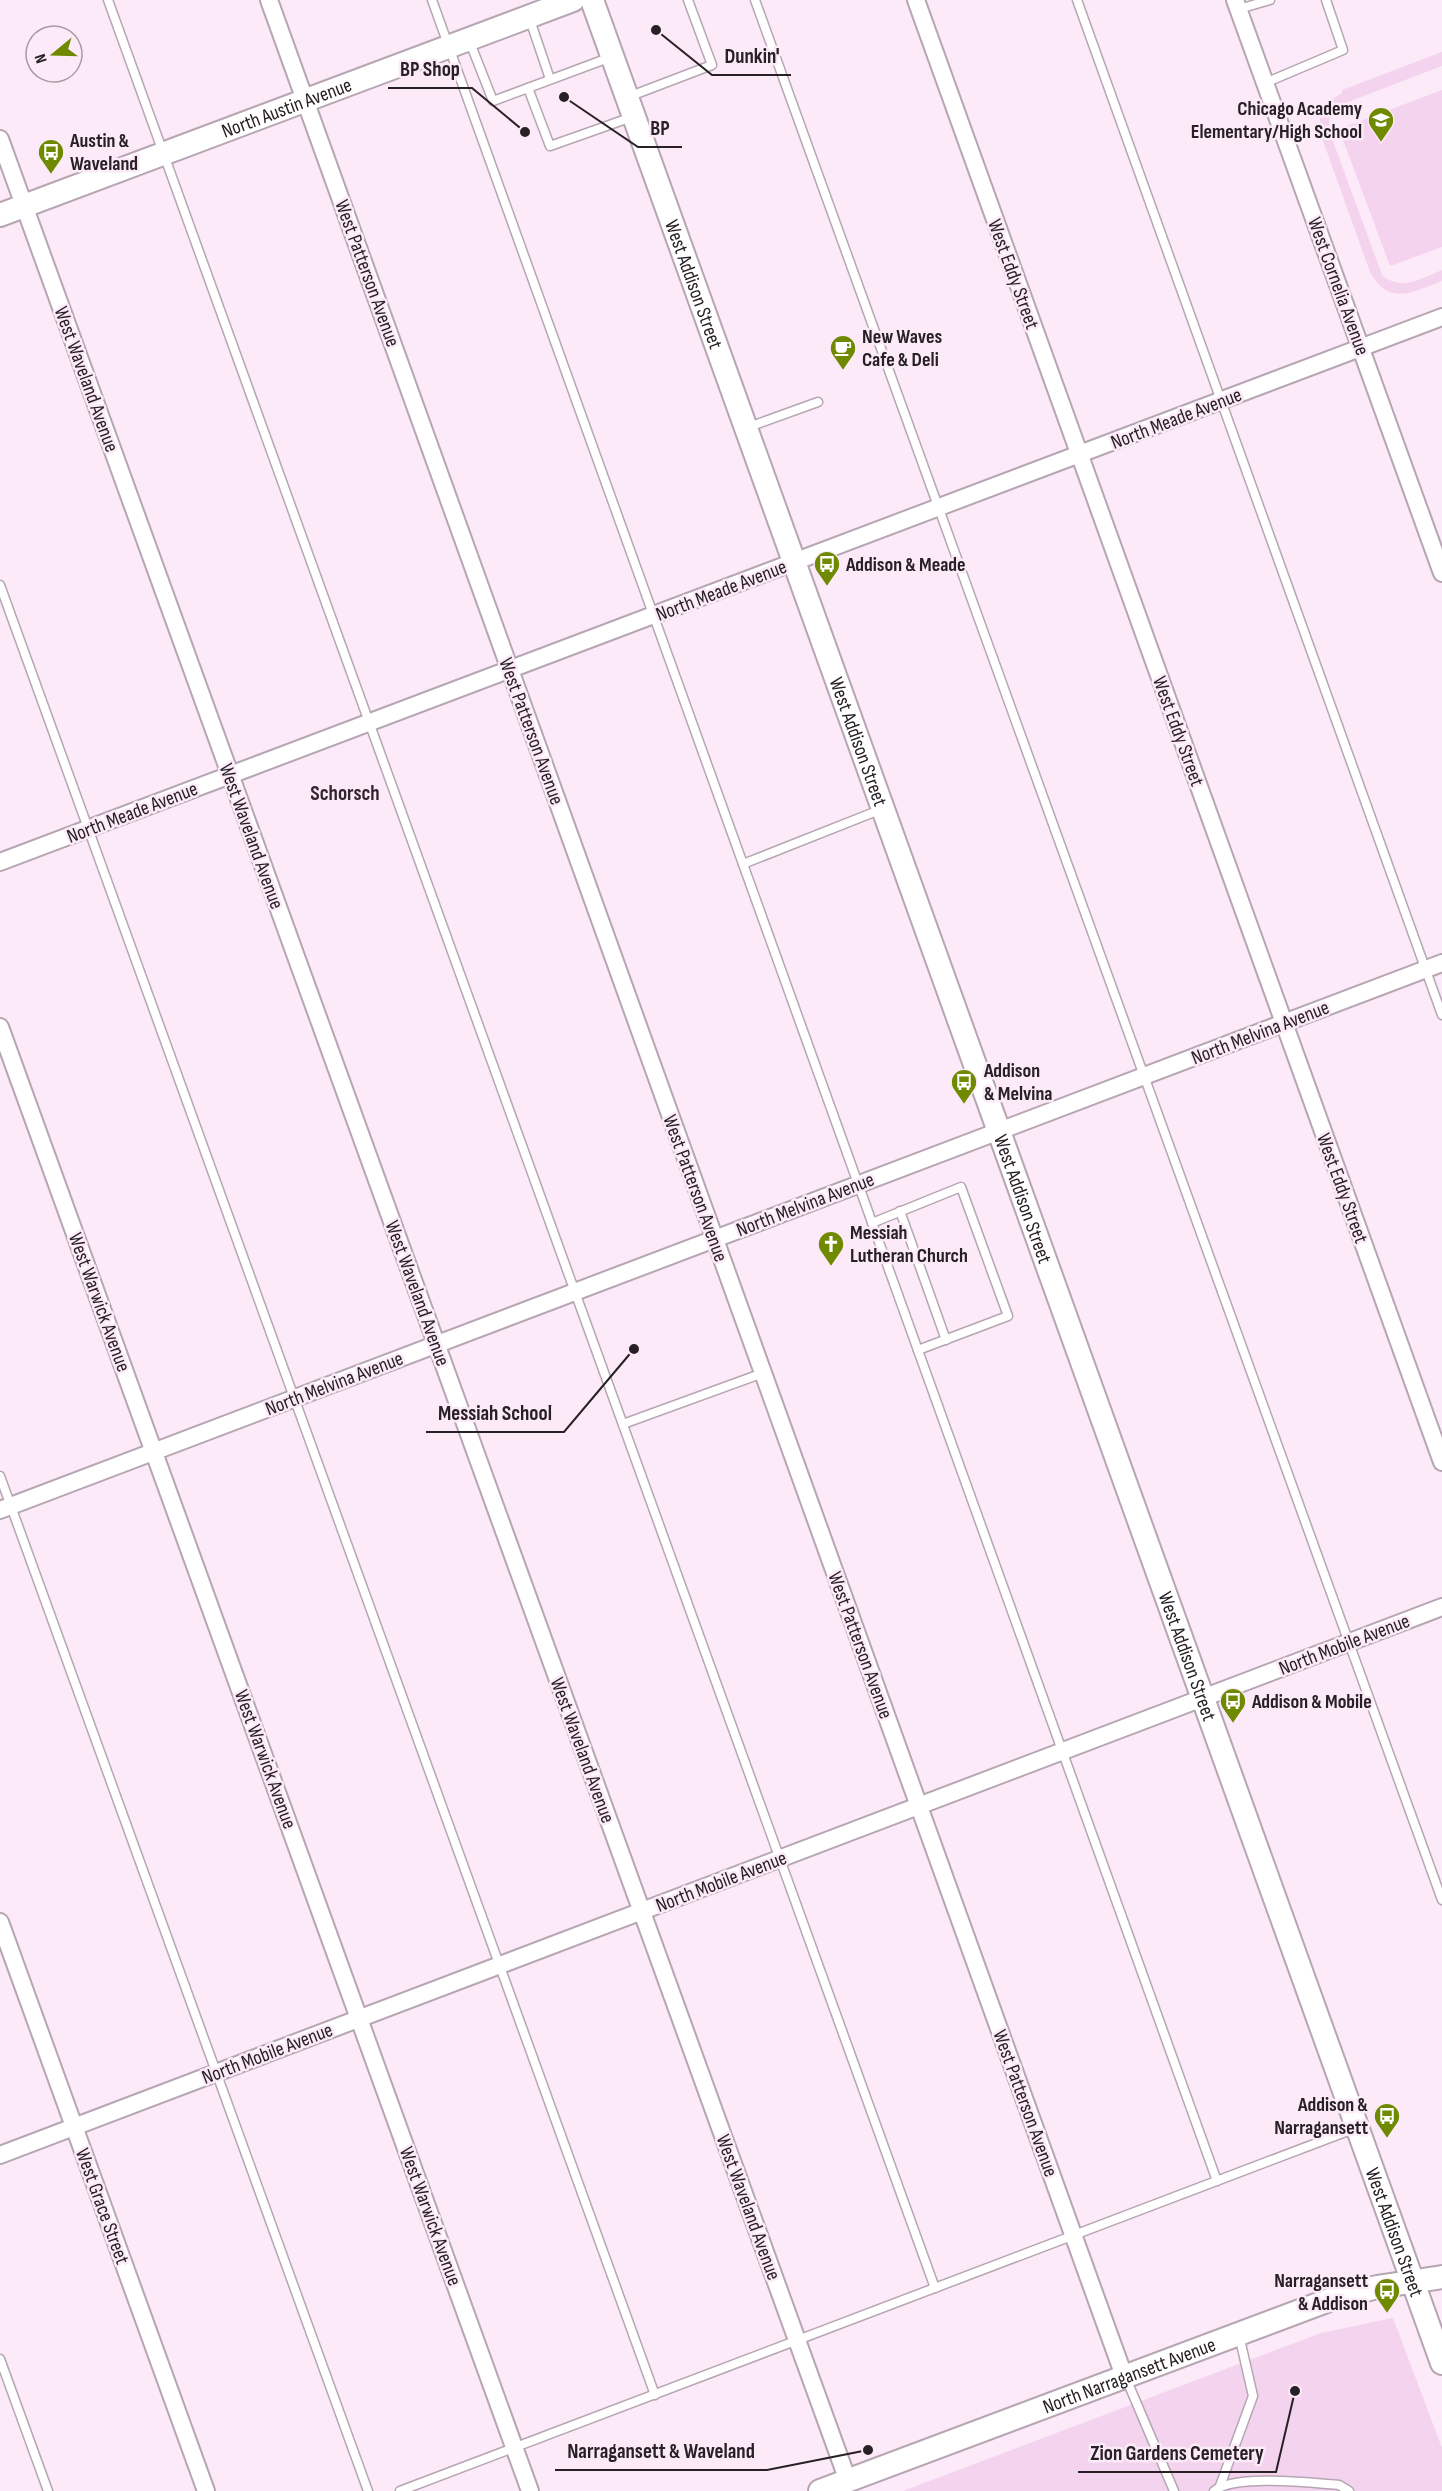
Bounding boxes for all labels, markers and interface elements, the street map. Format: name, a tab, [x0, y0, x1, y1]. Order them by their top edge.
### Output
north arrow	[24, 24, 84, 84]
callout: Dunkin'	[712, 36, 791, 75]
text: Dunkin'	[724, 44, 780, 69]
callout: BP Shop	[388, 49, 472, 88]
text: N	[31, 51, 52, 66]
text: BP Shop	[400, 57, 460, 82]
street label: North Austin Avenue	[218, 73, 355, 144]
place label: Chicago Academy Elementary/High School	[1191, 97, 1363, 144]
school or university icon: Chicago Academy Elementary/High School	[1366, 105, 1396, 143]
callout: BP	[638, 108, 682, 147]
text: BP	[650, 116, 670, 141]
place label: Austin & Waveland	[69, 129, 138, 176]
bus stop icon: Austin & Waveland	[36, 137, 66, 175]
street label: West Patterson Avenue	[329, 197, 405, 350]
street label: West Cornelia Avenue	[1302, 214, 1374, 359]
street label: West Eddy Street	[982, 216, 1044, 333]
street label: West Addison Street	[659, 217, 727, 352]
street label: West Waveland Avenue	[49, 303, 124, 455]
place label: New Waves Cafe & Deli	[862, 325, 942, 372]
cafe icon: New Waves Cafe & Deli	[828, 333, 858, 371]
street label: North Meade Avenue	[1107, 383, 1245, 455]
bus stop icon: Addison & Meade	[812, 549, 842, 587]
place label: Addison & Meade	[845, 553, 966, 577]
street label: North Meade Avenue	[652, 555, 790, 627]
street label: West Patterson Avenue	[493, 655, 569, 808]
street label: West Eddy Street	[1147, 673, 1209, 790]
street label: West Addison Street	[824, 674, 892, 810]
street label: West Waveland Avenue	[214, 760, 289, 912]
street label: North Meade Avenue	[63, 777, 201, 849]
district label: Schorsch	[310, 781, 380, 806]
street label: North Melvina Avenue	[1188, 996, 1333, 1070]
place label: Addison & Melvina	[983, 1059, 1052, 1106]
bus stop icon: Addison & Melvina	[949, 1067, 979, 1105]
street label: West Patterson Avenue	[657, 1112, 733, 1265]
street label: West Eddy Street	[1311, 1130, 1373, 1247]
street label: West Addison Street	[988, 1131, 1056, 1267]
street label: North Melvina Avenue	[733, 1168, 878, 1242]
street label: West Waveland Avenue	[380, 1217, 455, 1369]
place label: Messiah Lutheran Church	[850, 1221, 968, 1268]
church icon: Messiah Lutheran Church	[816, 1229, 846, 1267]
street label: West Warwick Avenue	[63, 1230, 135, 1375]
street label: North Melvina Avenue	[262, 1347, 407, 1421]
callout: Messiah School	[426, 1393, 564, 1432]
text: Messiah School	[438, 1401, 552, 1426]
street label: West Patterson Avenue	[822, 1569, 898, 1722]
street label: West Addison Street	[1153, 1589, 1221, 1724]
street label: North Mobile Avenue	[1275, 1609, 1413, 1681]
street label: West Waveland Avenue	[545, 1674, 620, 1826]
bus stop icon: Addison & Mobile	[1218, 1686, 1248, 1724]
street label: West Warwick Avenue	[229, 1687, 301, 1832]
place label: Addison & Mobile	[1251, 1690, 1372, 1714]
street label: North Mobile Avenue	[652, 1846, 790, 1918]
street label: North Mobile Avenue	[198, 2018, 336, 2090]
street label: West Patterson Avenue	[987, 2027, 1063, 2180]
place label: Addison & Narragansett	[1274, 2093, 1368, 2140]
bus stop icon: Addison & Narragansett	[1372, 2101, 1402, 2139]
street label: West Waveland Avenue	[711, 2131, 786, 2283]
street label: West Warwick Avenue	[394, 2144, 466, 2289]
street label: West Grace Street	[70, 2145, 134, 2268]
street label: West Addison Street	[1360, 2165, 1428, 2300]
place label: Narragansett & Addison	[1274, 2269, 1368, 2316]
bus stop icon: Narragansett & Addison	[1372, 2276, 1402, 2314]
street label: North Narragansett Avenue	[1040, 2333, 1219, 2419]
callout: Narragansett & Waveland	[555, 2431, 767, 2470]
callout: Zion Gardens Cemetery	[1078, 2433, 1276, 2472]
text: Narragansett & Waveland	[567, 2439, 755, 2464]
text: Zion Gardens Cemetery	[1090, 2441, 1264, 2466]

